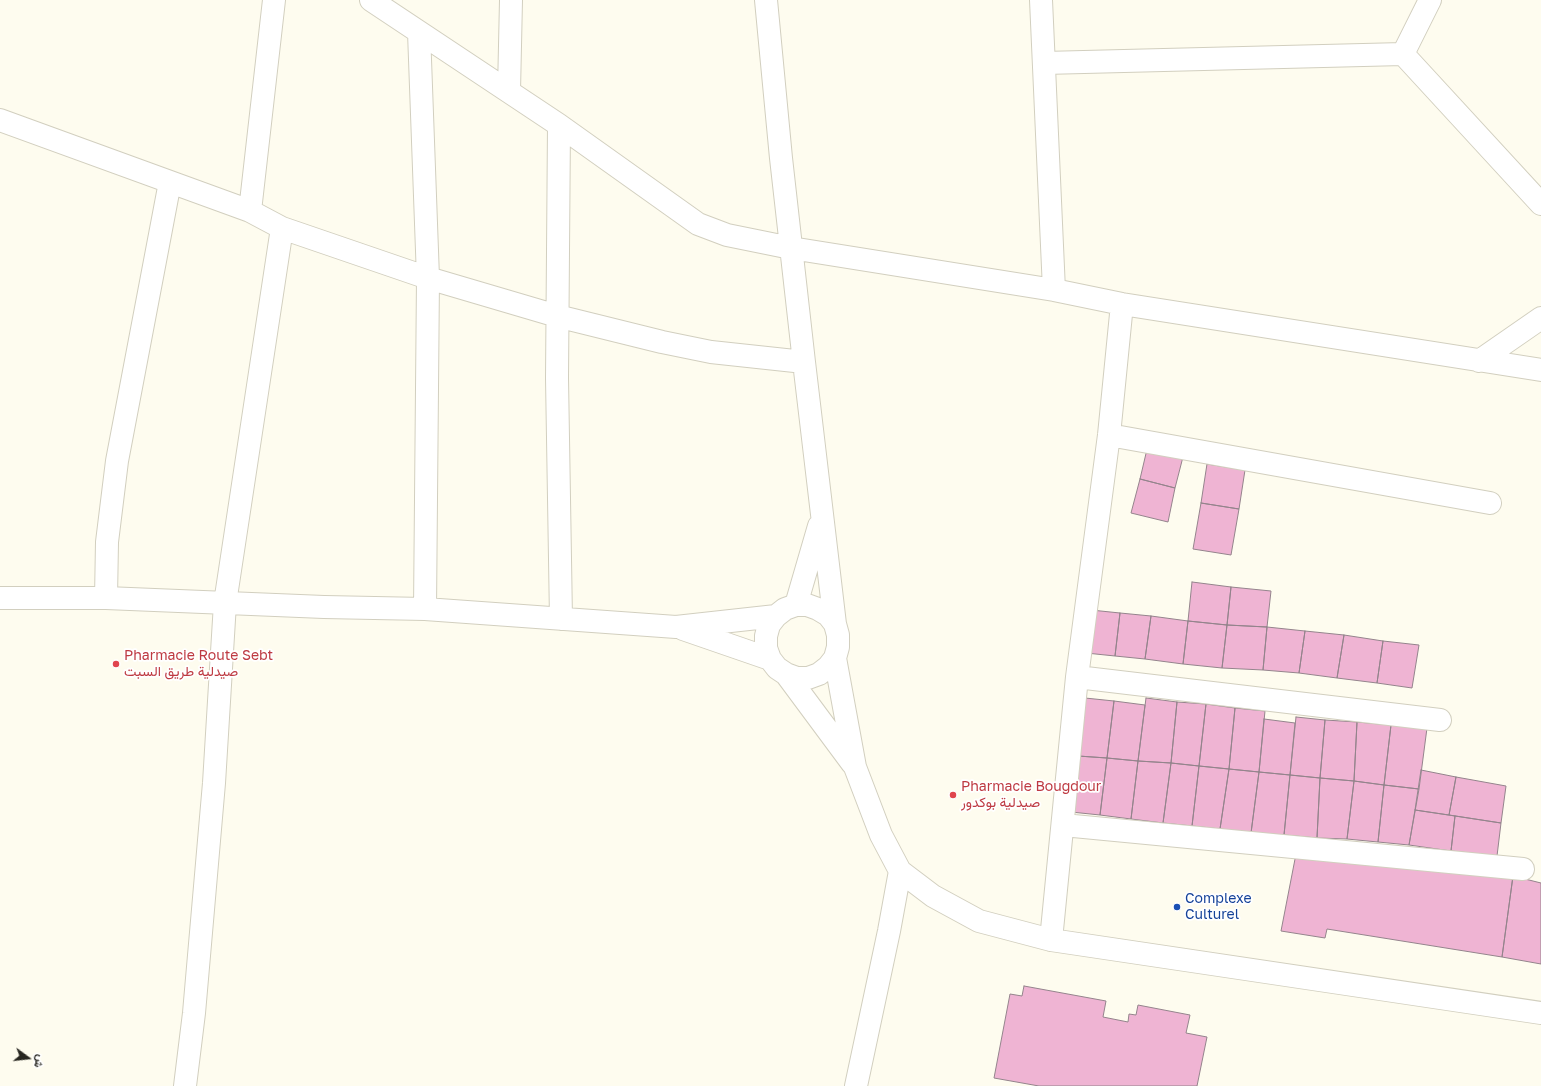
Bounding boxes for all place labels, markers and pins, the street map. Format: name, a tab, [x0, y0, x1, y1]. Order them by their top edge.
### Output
place label: Pharmacie Route Sebt صيدلية طريق السبت	[124, 648, 273, 680]
marker: Pharmacie Route Sebt صيدلية طريق السبت	[111, 659, 121, 669]
place label: Pharmacie Bougdour صيدلية بوكدور	[961, 779, 1101, 812]
marker: Pharmacie Bougdour صيدلية بوكدور	[948, 790, 958, 800]
place label: Complexe Culturel	[1185, 891, 1252, 924]
marker: Complexe Culturel	[1172, 902, 1182, 912]

